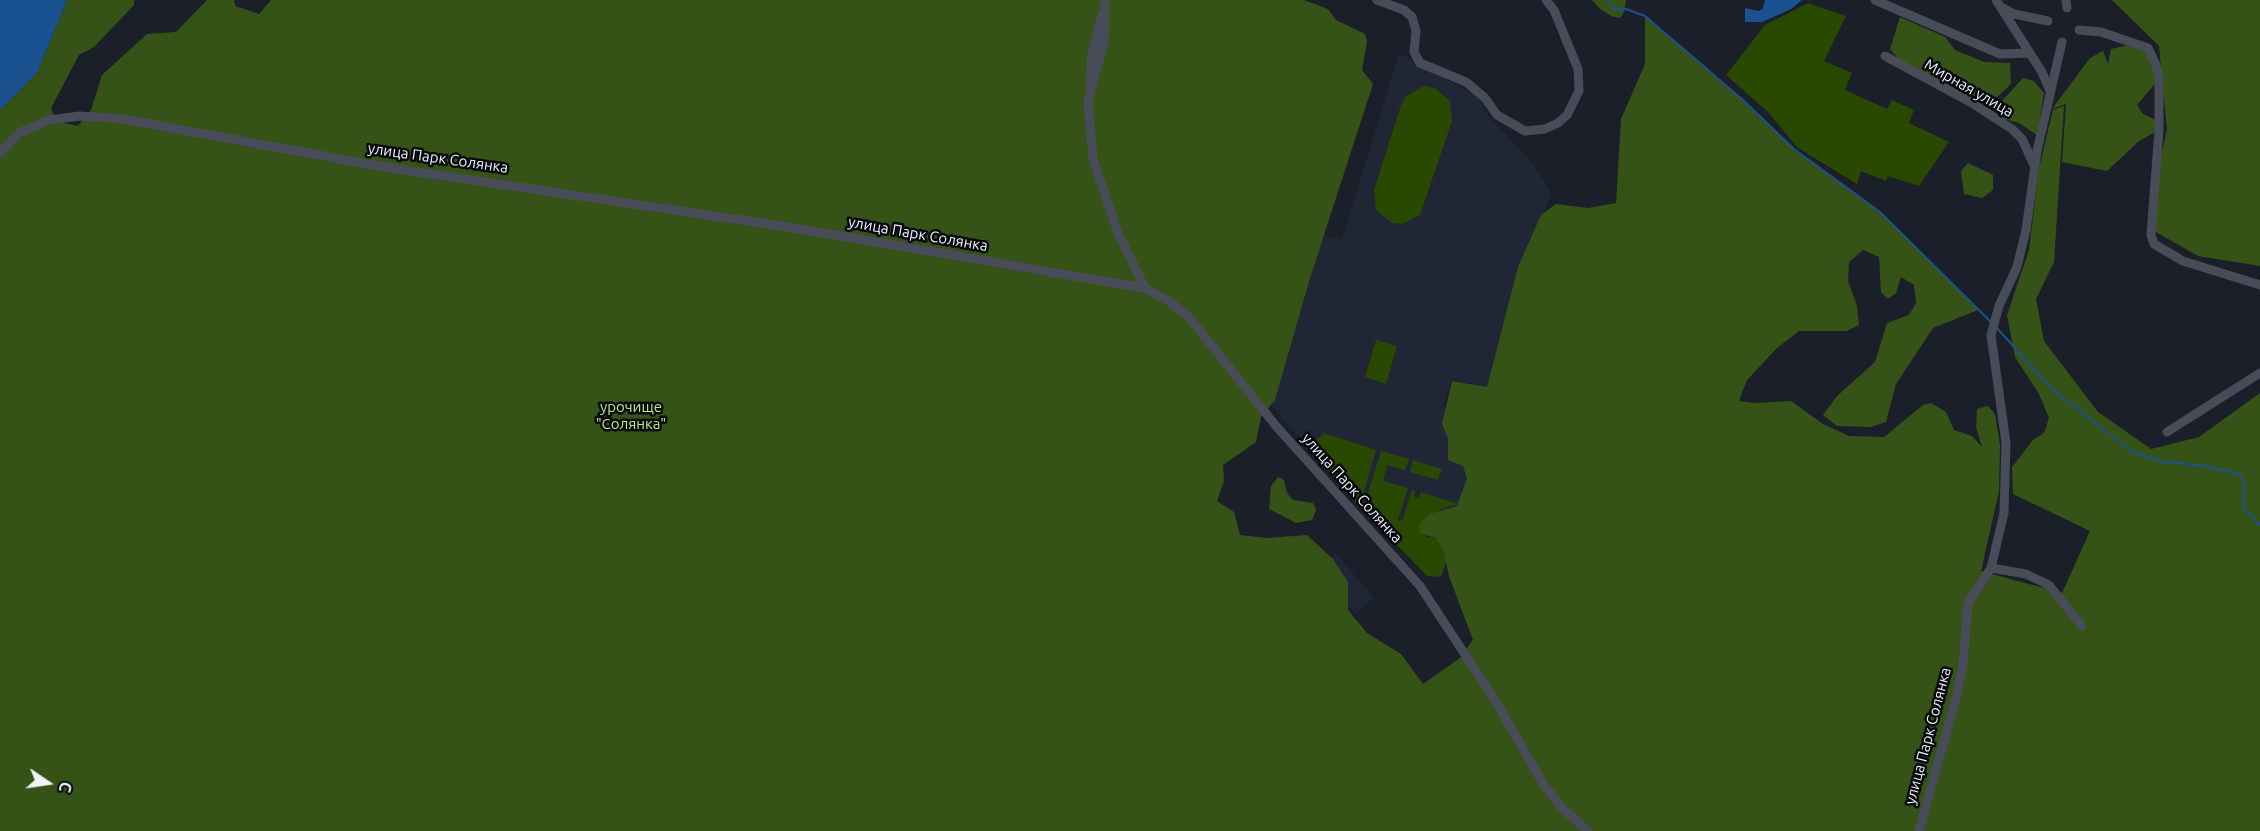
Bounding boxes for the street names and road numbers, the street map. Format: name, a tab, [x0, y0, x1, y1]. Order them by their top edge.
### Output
street label: Мирная улица	[1921, 55, 2017, 121]
street label: улица Парк Солянка	[367, 139, 509, 177]
street label: улица Парк Солянка	[847, 213, 989, 255]
street label: улица Парк Солянка	[1298, 429, 1406, 547]
street label: улица Парк Солянка	[1901, 665, 1955, 807]

